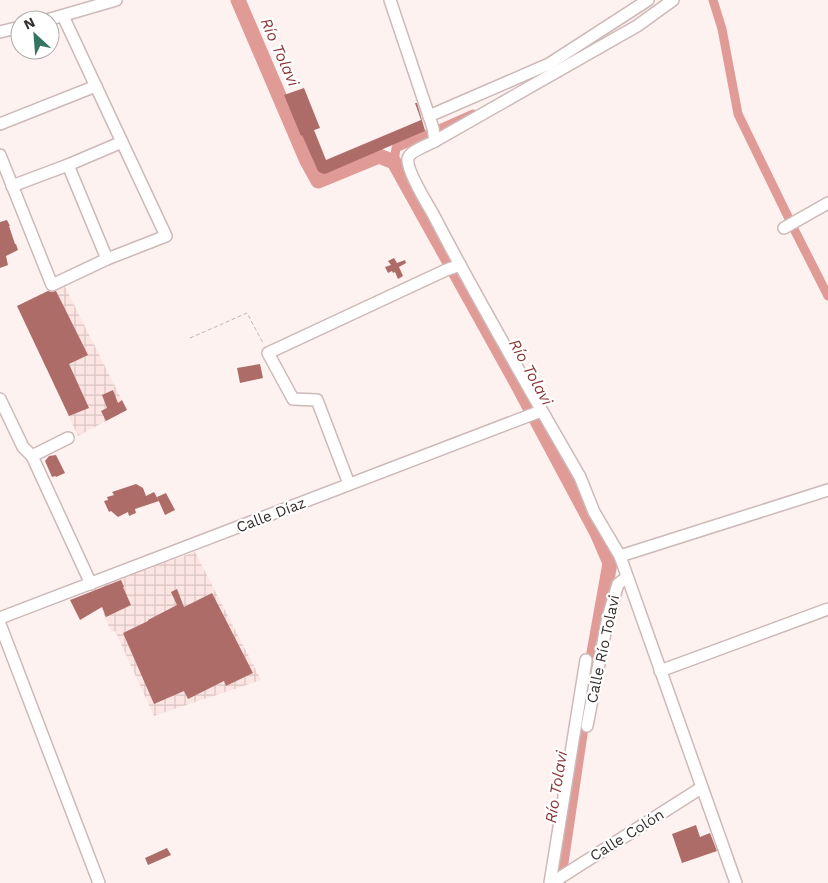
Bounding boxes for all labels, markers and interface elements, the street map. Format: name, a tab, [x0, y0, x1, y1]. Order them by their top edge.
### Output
north arrow	[10, 10, 60, 60]
text: N	[21, 14, 37, 33]
water label: Río Tolavi	[257, 15, 304, 90]
water label: Río Tolavi	[505, 336, 557, 409]
street label: Calle Díaz	[234, 494, 308, 536]
street label: Calle Río Tolavi	[583, 593, 623, 705]
water label: Río Tolavi	[541, 749, 571, 824]
street label: Calle Colón	[587, 805, 667, 865]

